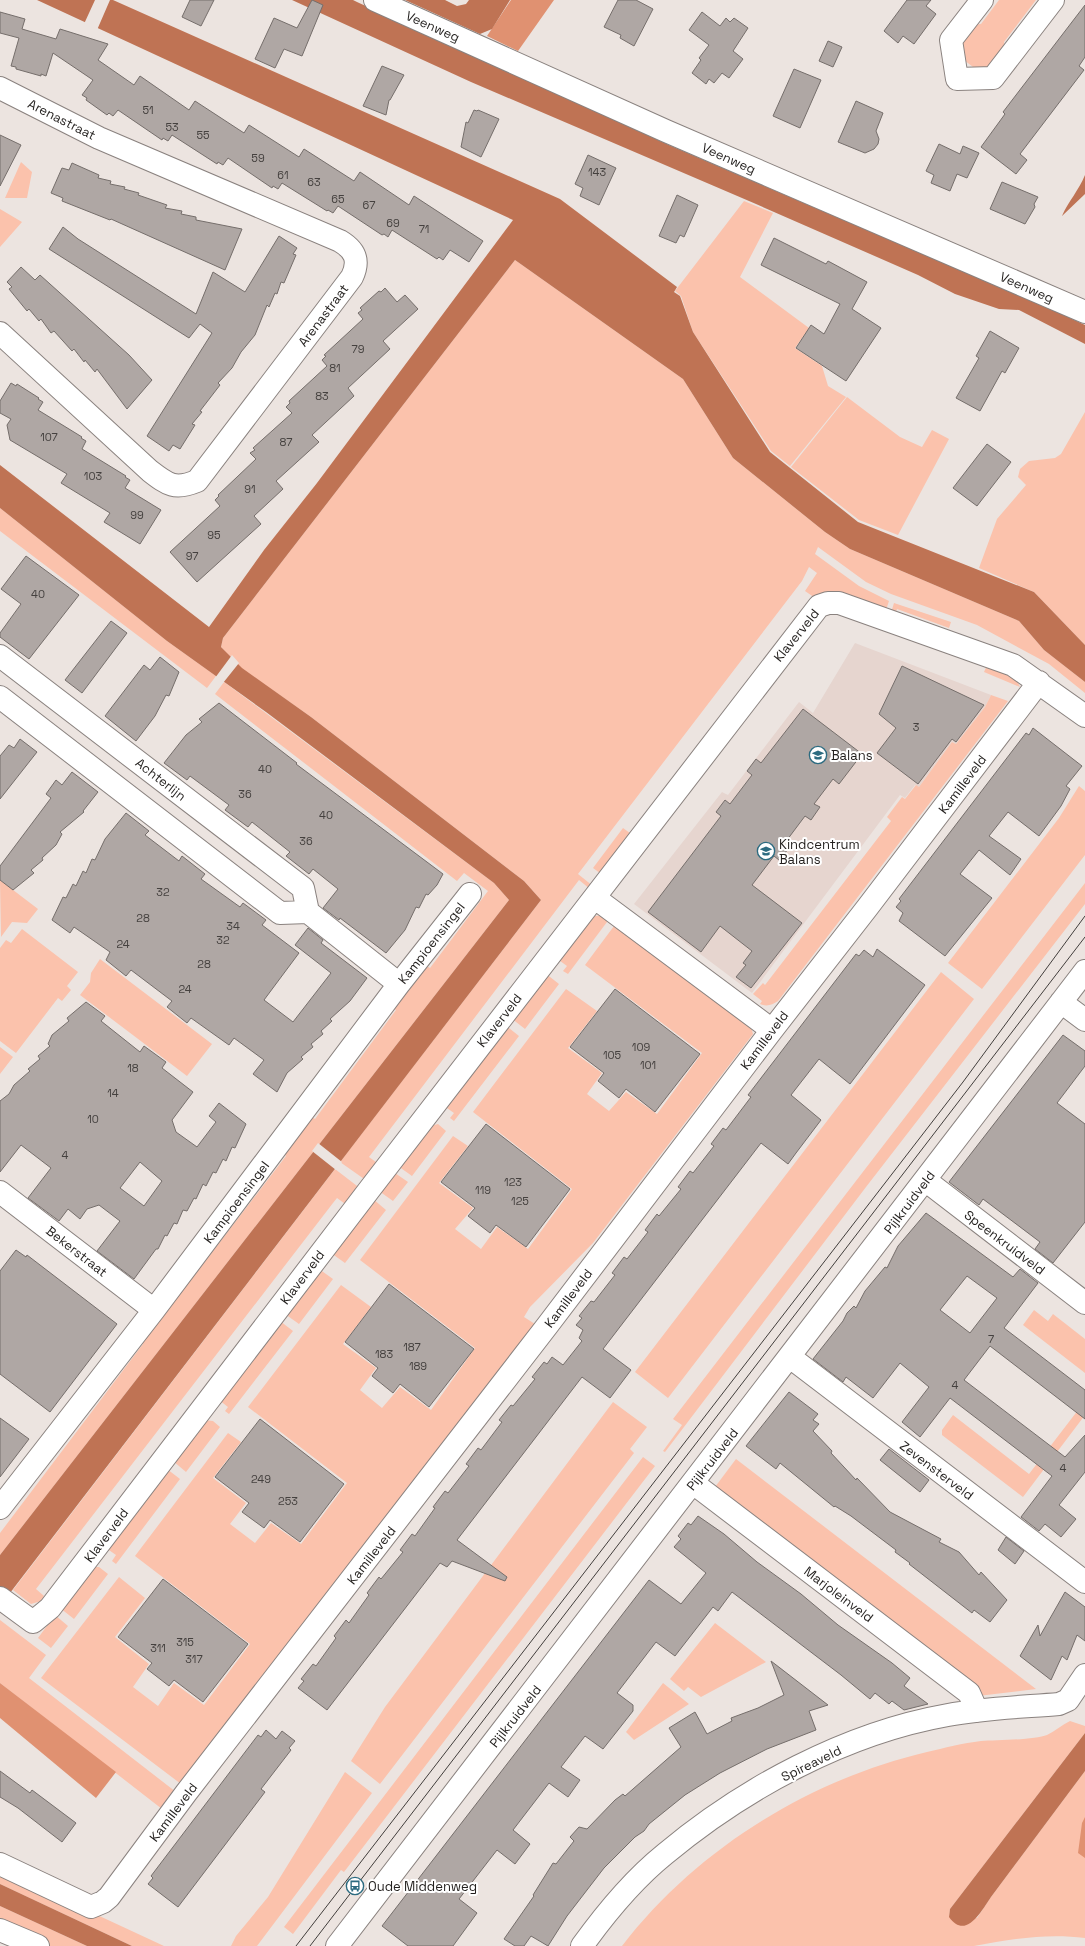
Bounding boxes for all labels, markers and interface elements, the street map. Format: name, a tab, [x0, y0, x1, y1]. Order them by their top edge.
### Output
street label: Veenweg	[403, 7, 462, 46]
street label: Arenastraat	[25, 95, 99, 144]
house number: 51	[142, 103, 154, 117]
house number: 53	[165, 120, 179, 134]
house number: 55	[196, 128, 210, 142]
street label: Veenweg	[699, 139, 758, 178]
house number: 59	[251, 151, 265, 165]
house number: 143	[588, 165, 606, 179]
house number: 61	[277, 168, 289, 182]
house number: 63	[307, 175, 321, 189]
house number: 65	[331, 192, 345, 206]
house number: 67	[363, 198, 375, 212]
house number: 69	[386, 216, 400, 230]
house number: 71	[419, 222, 429, 236]
street label: Veenweg	[997, 268, 1056, 307]
street label: Arenastraat	[294, 281, 352, 350]
house number: 79	[352, 342, 365, 356]
house number: 81	[329, 361, 341, 375]
house number: 83	[315, 389, 329, 403]
house number: 107	[40, 430, 58, 444]
house number: 87	[280, 435, 292, 449]
house number: 103	[84, 469, 103, 483]
house number: 91	[244, 482, 256, 496]
house number: 99	[130, 508, 144, 522]
house number: 95	[207, 528, 221, 542]
house number: 97	[186, 549, 198, 563]
house number: 40	[31, 587, 45, 601]
street label: Klaverveld	[770, 605, 823, 665]
house number: 3	[913, 720, 920, 734]
school or university icon: Balans	[808, 745, 828, 765]
place label: Balans	[831, 747, 873, 764]
street label: Kamilleveld	[935, 751, 990, 817]
street label: Achterlijn	[132, 754, 189, 804]
house number: 40	[258, 762, 272, 776]
house number: 36	[238, 787, 252, 801]
house number: 40	[319, 808, 333, 822]
house number: 36	[299, 834, 313, 848]
place label: Kindcentrum Balans	[779, 836, 860, 868]
school or university icon: Kindcentrum Balans	[756, 841, 776, 861]
house number: 32	[156, 885, 170, 899]
street label: Kampioensingel	[394, 899, 469, 988]
house number: 28	[136, 911, 150, 925]
house number: 34	[226, 919, 240, 933]
house number: 32	[216, 933, 230, 947]
house number: 24	[116, 937, 130, 951]
house number: 28	[197, 957, 211, 971]
house number: 24	[178, 982, 192, 996]
street label: Klaverveld	[473, 990, 526, 1051]
street label: Kamilleveld	[737, 1007, 792, 1073]
house number: 109	[632, 1040, 650, 1054]
house number: 105	[603, 1048, 622, 1062]
house number: 101	[640, 1058, 656, 1072]
house number: 18	[127, 1061, 139, 1075]
house number: 14	[107, 1086, 119, 1100]
house number: 10	[87, 1112, 99, 1126]
house number: 4	[62, 1148, 69, 1162]
street label: Kampioensingel	[200, 1158, 273, 1247]
street label: Pijlkruidveld	[880, 1167, 939, 1237]
house number: 123	[504, 1175, 522, 1189]
house number: 119	[475, 1183, 491, 1197]
house number: 125	[511, 1194, 529, 1208]
street label: Speenkruidveld	[961, 1206, 1049, 1278]
street label: Bekerstraat	[43, 1222, 111, 1281]
street label: Klaverveld	[276, 1247, 328, 1308]
street label: Kamilleveld	[541, 1265, 596, 1331]
house number: 7	[988, 1332, 994, 1346]
house number: 187	[403, 1340, 421, 1354]
house number: 183	[375, 1347, 393, 1361]
house number: 189	[409, 1359, 427, 1373]
house number: 4	[952, 1378, 959, 1392]
street label: Pijlkruidveld	[683, 1425, 742, 1494]
street label: Zevensterveld	[896, 1437, 977, 1504]
house number: 4	[1060, 1461, 1067, 1475]
house number: 249	[251, 1472, 271, 1486]
house number: 253	[278, 1494, 298, 1508]
street label: Klaverveld	[80, 1505, 132, 1566]
street label: Kamilleveld	[343, 1523, 400, 1588]
street label: Marjoleinveld	[801, 1563, 877, 1626]
house number: 315	[176, 1635, 194, 1649]
house number: 311	[150, 1641, 166, 1655]
house number: 317	[185, 1652, 203, 1666]
street label: Pijlkruidveld	[486, 1682, 545, 1751]
street label: Spireaveld	[778, 1742, 844, 1785]
street label: Kamilleveld	[146, 1779, 201, 1845]
bus stop icon: Oude Middenweg	[345, 1876, 365, 1896]
place label: Oude Middenweg	[368, 1878, 477, 1895]

